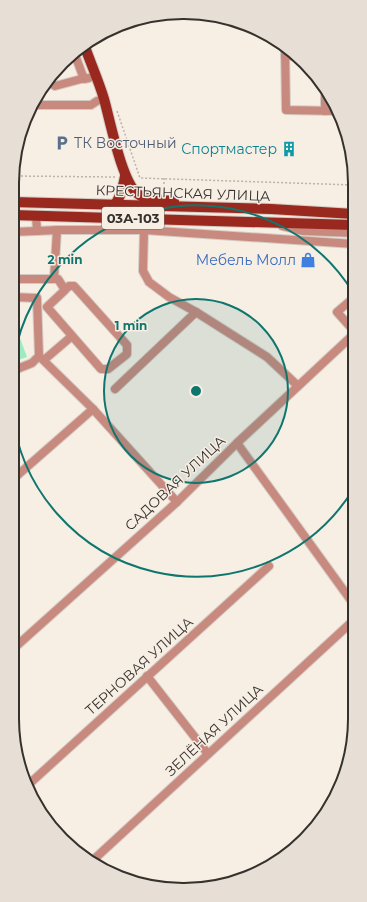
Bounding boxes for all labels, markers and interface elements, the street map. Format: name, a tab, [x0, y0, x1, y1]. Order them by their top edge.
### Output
parking icon: ТК Восточный	[53, 134, 71, 152]
place label: ТК Восточный	[74, 134, 177, 152]
place label: Спортмастер	[181, 140, 277, 158]
building icon: Спортмастер	[280, 140, 298, 158]
street label: КРЕСТЬЯНСКАЯ УЛИЦА	[95, 181, 271, 205]
road number: 03А-103	[102, 207, 164, 229]
place label: Мебель Молл	[196, 251, 296, 269]
shop icon: Мебель Молл	[299, 251, 317, 269]
text: 2 min	[48, 252, 82, 267]
text: 1 min	[115, 318, 147, 333]
centre of rings	[189, 384, 203, 398]
street label: САДОВАЯ УЛИЦА	[121, 431, 230, 534]
street label: ТЕРНОВАЯ УЛИЦА	[81, 613, 197, 719]
street label: ЗЕЛЁНАЯ УЛИЦА	[161, 680, 267, 780]

